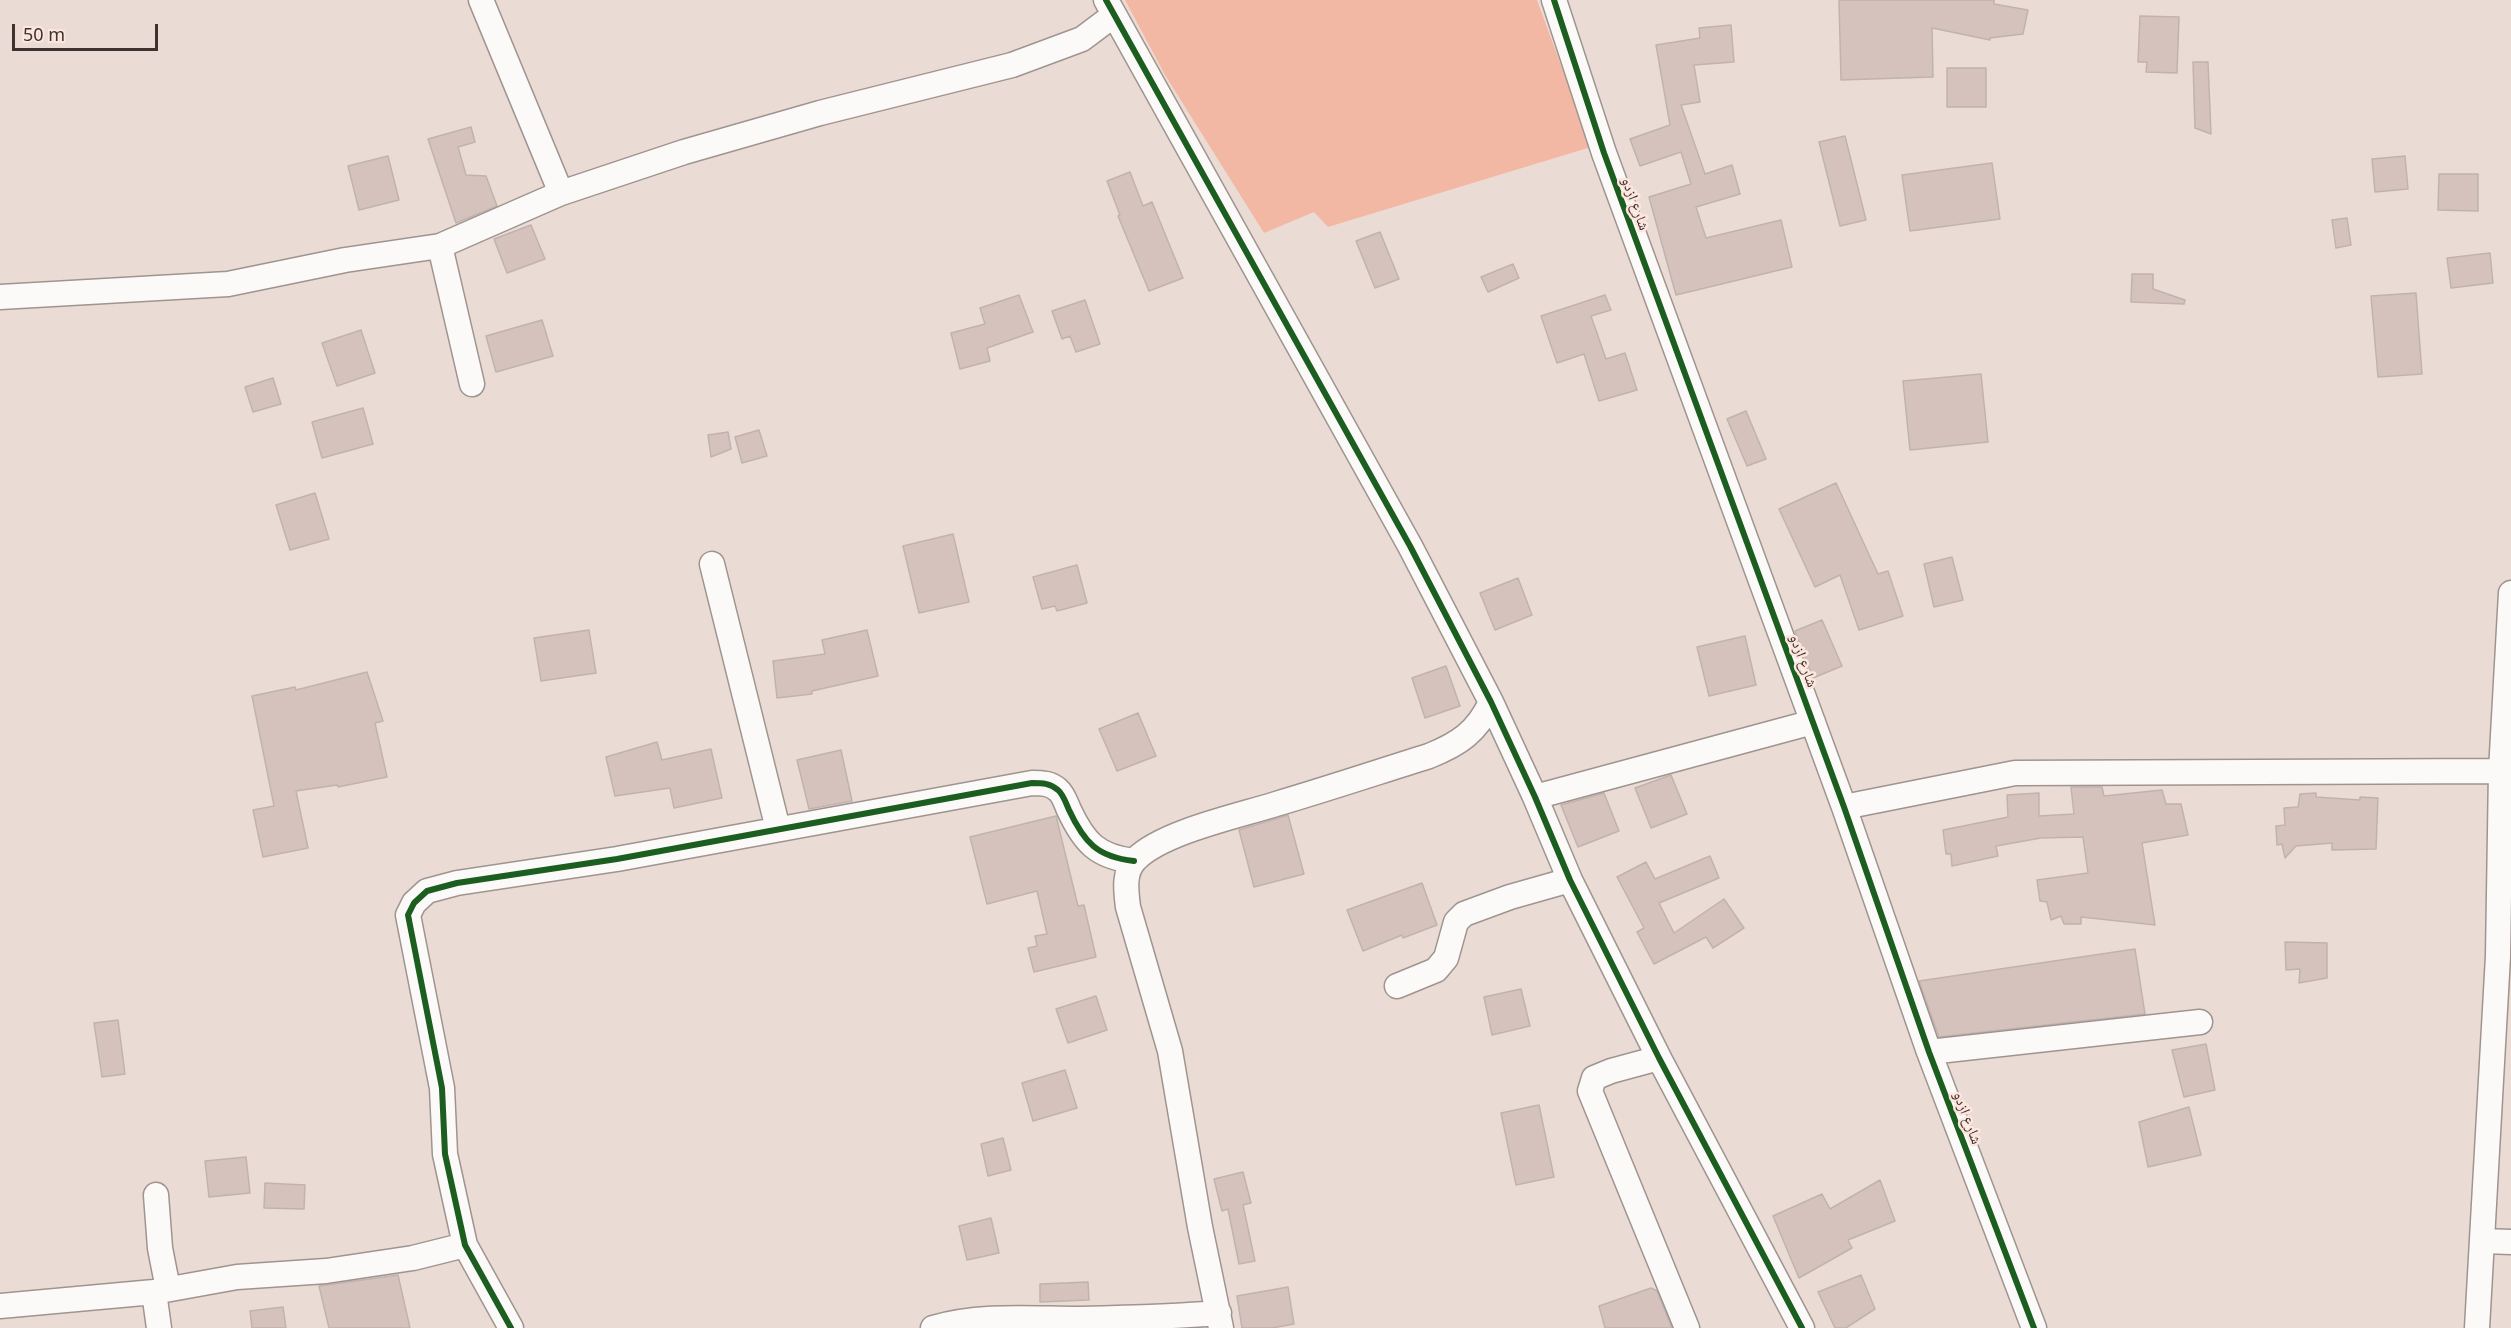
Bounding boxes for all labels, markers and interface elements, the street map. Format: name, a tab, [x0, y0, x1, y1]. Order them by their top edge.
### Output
scale bar	[15, 12, 160, 50]
text: 50 m	[23, 22, 65, 46]
street label: شارع ازدو	[1617, 175, 1653, 233]
street label: شارع ازدو	[1785, 632, 1821, 690]
street label: شارع ازدو	[1949, 1089, 1985, 1147]

